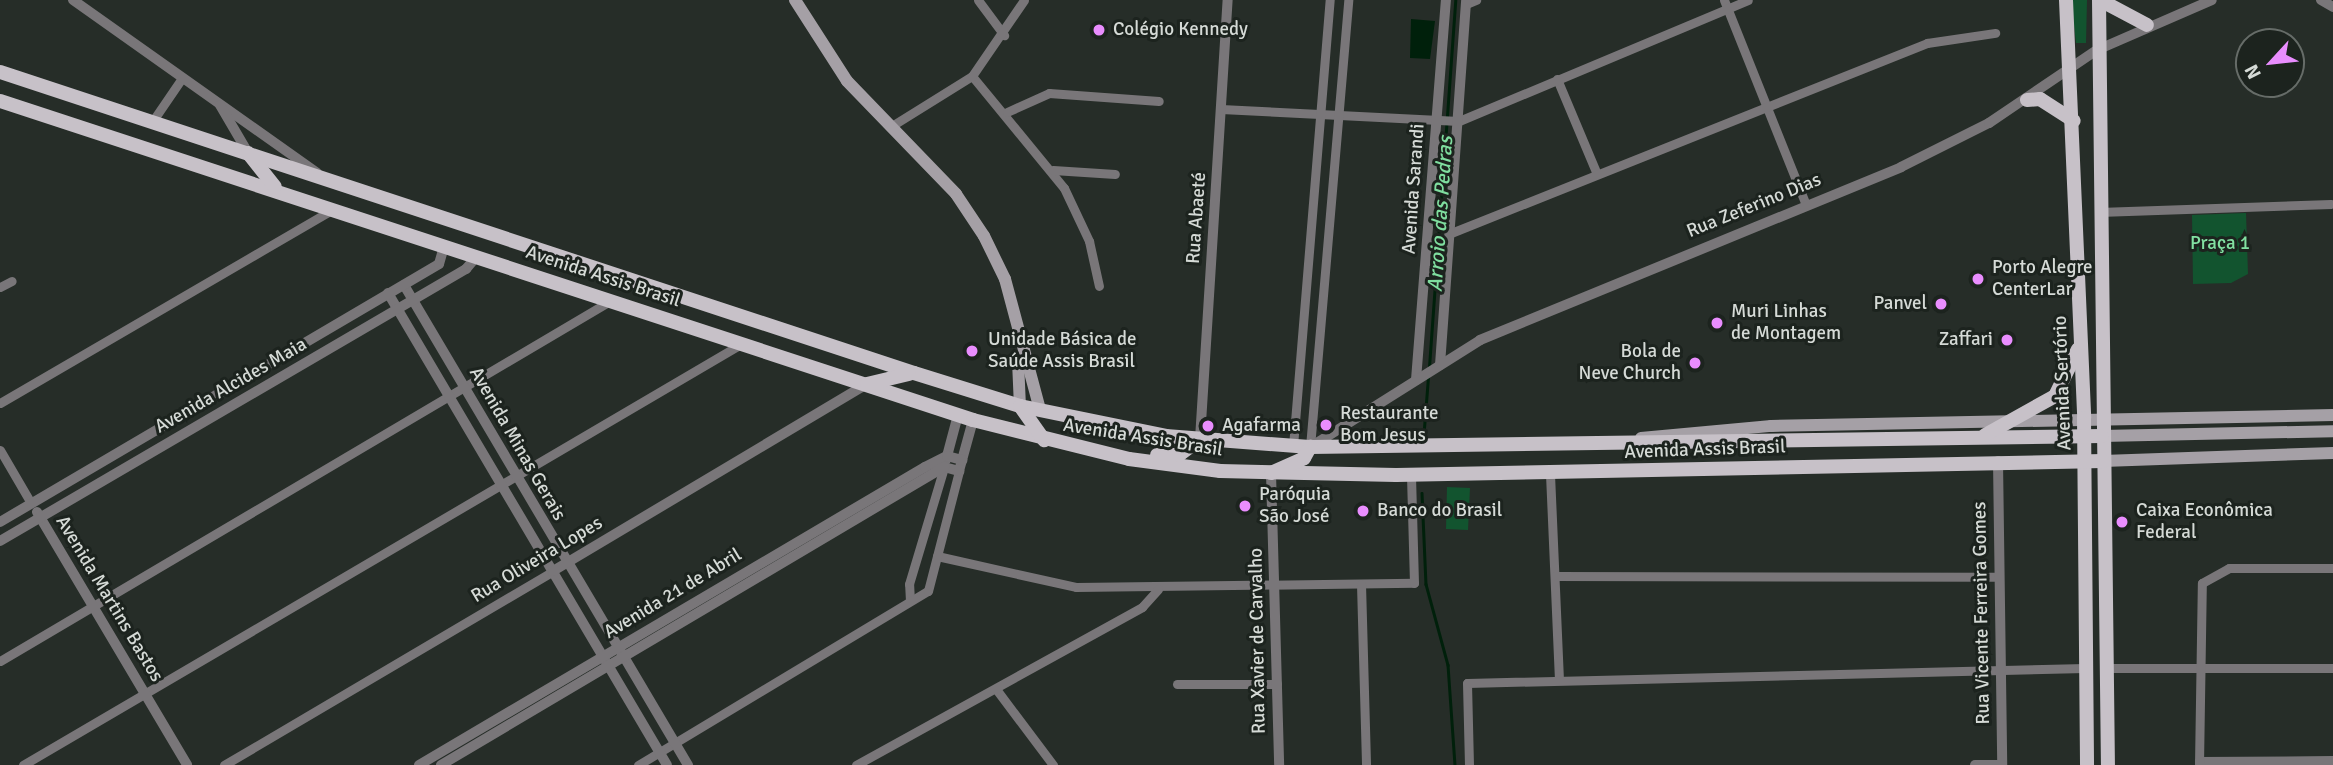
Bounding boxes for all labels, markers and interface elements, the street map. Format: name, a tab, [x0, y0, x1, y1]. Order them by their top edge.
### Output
place label: Colégio Kennedy	[1113, 19, 1248, 41]
marker: Colégio Kennedy	[1091, 22, 1107, 38]
north arrow	[2235, 28, 2305, 98]
text: N	[2239, 60, 2267, 83]
street label: Avenida Sarandi	[1398, 123, 1430, 255]
water label: Arroio das Pedras	[1422, 135, 1458, 293]
street label: Rua Zeferino Dias	[1683, 169, 1825, 243]
street label: Rua Abaeté	[1182, 171, 1212, 265]
park label: Praça 1	[2190, 233, 2250, 255]
street label: Avenida Assis Brasil	[523, 241, 683, 313]
place label: Porto Alegre CenterLar	[1992, 257, 2093, 301]
marker: Porto Alegre CenterLar	[1970, 271, 1986, 287]
place label: Panvel	[1873, 293, 1927, 315]
marker: Panvel	[1933, 296, 1949, 312]
place label: Muri Linhas de Montagem	[1731, 301, 1841, 345]
marker: Muri Linhas de Montagem	[1709, 315, 1725, 331]
street label: Avenida Sertório	[2049, 315, 2077, 451]
place label: Unidade Básica de Saúde Assis Brasil	[988, 329, 1137, 373]
place label: Zaffari	[1939, 329, 1993, 351]
marker: Zaffari	[1999, 332, 2015, 348]
street label: Avenida Alcides Maia	[151, 333, 311, 439]
marker: Unidade Básica de Saúde Assis Brasil	[962, 341, 982, 361]
place label: Bola de Neve Church	[1579, 341, 1681, 385]
marker: Bola de Neve Church	[1687, 355, 1703, 371]
street label: Avenida Minas Gerais	[464, 363, 570, 525]
place label: Restaurante Bom Jesus	[1340, 403, 1438, 447]
street label: Avenida Assis Brasil	[1062, 414, 1224, 462]
place label: Agafarma	[1222, 415, 1301, 437]
marker: Restaurante Bom Jesus	[1318, 417, 1334, 433]
marker: Agafarma	[1200, 418, 1216, 434]
street label: Avenida Assis Brasil	[1624, 436, 1786, 464]
place label: Paróquia São José	[1259, 484, 1331, 528]
marker: Paróquia São José	[1237, 498, 1253, 514]
place label: Banco do Brasil	[1377, 500, 1502, 522]
place label: Caixa Econômica Federal	[2136, 500, 2273, 544]
street label: Rua Vicente Ferreira Gomes	[1969, 501, 1995, 725]
marker: Banco do Brasil	[1355, 503, 1371, 519]
street label: Avenida Martins Bastos	[50, 512, 168, 686]
street label: Rua Oliveira Lopes	[467, 512, 607, 608]
marker: Caixa Econômica Federal	[2114, 514, 2130, 530]
street label: Avenida 21 de Abril	[600, 544, 746, 644]
street label: Rua Xavier de Carvalho	[1245, 548, 1271, 734]

